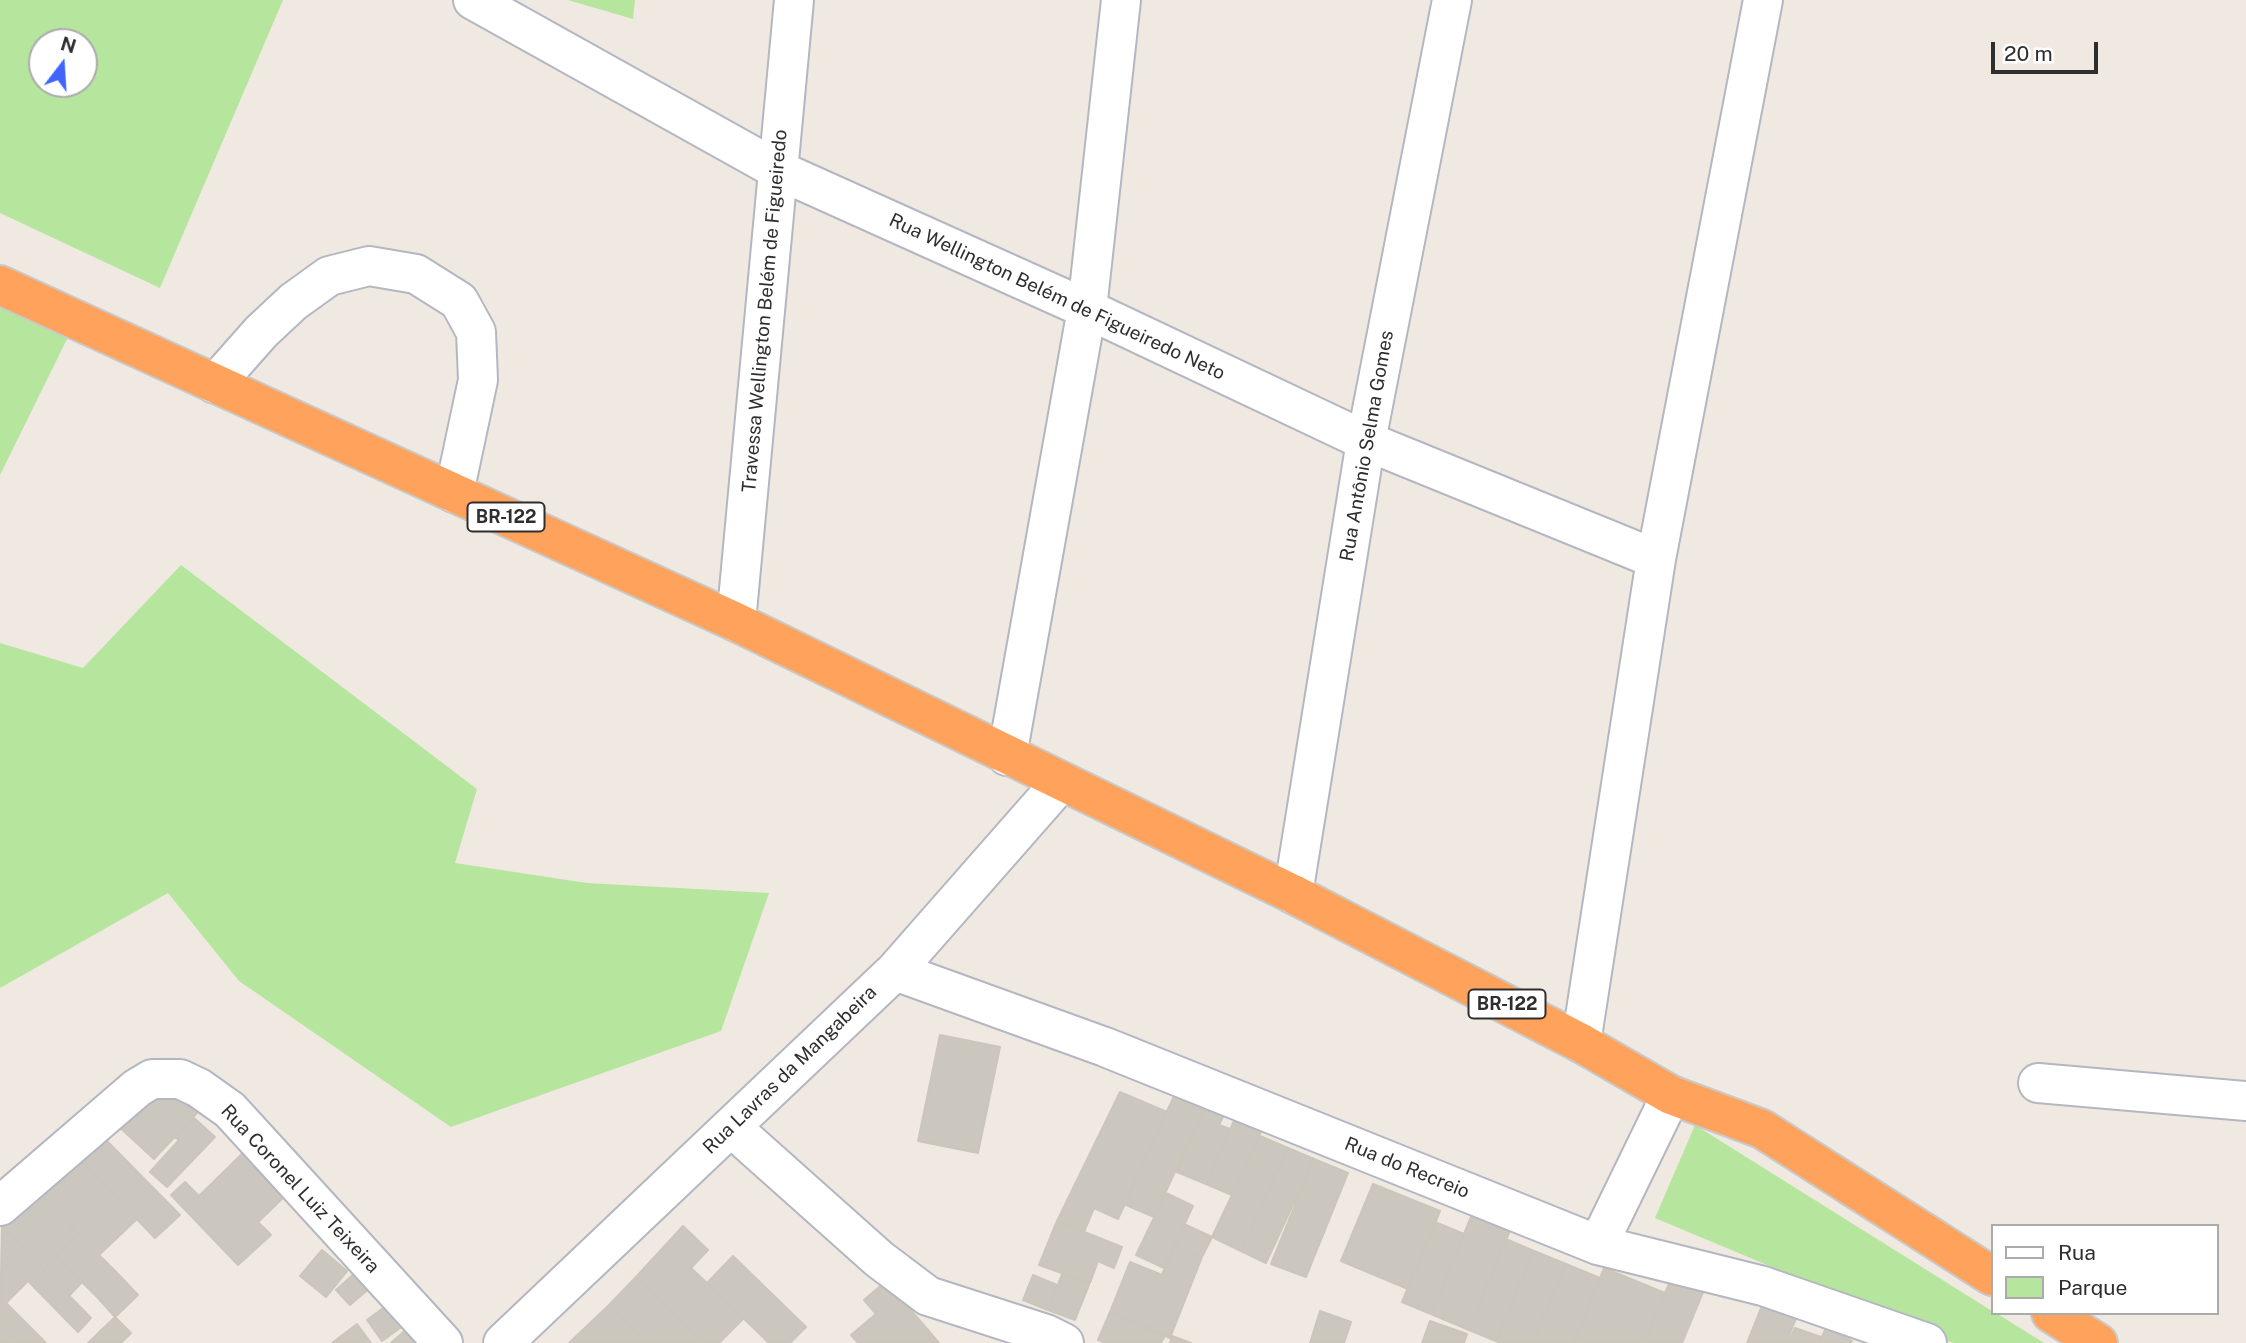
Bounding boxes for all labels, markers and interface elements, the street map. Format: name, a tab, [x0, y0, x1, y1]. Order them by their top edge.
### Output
north arrow	[28, 28, 98, 98]
scale bar	[1994, 28, 2101, 72]
text: N	[58, 32, 79, 58]
text: 20 m	[2004, 41, 2053, 66]
street label: Travessa Wellington Belém de Figueiredo	[738, 129, 792, 493]
street label: Rua Wellington Belém de Figueiredo Neto	[886, 209, 1228, 385]
street label: Rua Antônio Selma Gomes	[1335, 329, 1399, 563]
road number: BR-122	[468, 503, 544, 532]
street label: Rua Lavras da Mangabeira	[699, 981, 881, 1159]
road number: BR-122	[1468, 989, 1546, 1018]
street label: Rua Coronel Luiz Teixeira	[216, 1100, 384, 1278]
street label: Rua do Recreio	[1341, 1133, 1473, 1203]
legend	[1990, 1224, 2218, 1315]
text: Rua	[2058, 1240, 2096, 1265]
text: Parque	[2058, 1275, 2127, 1300]

